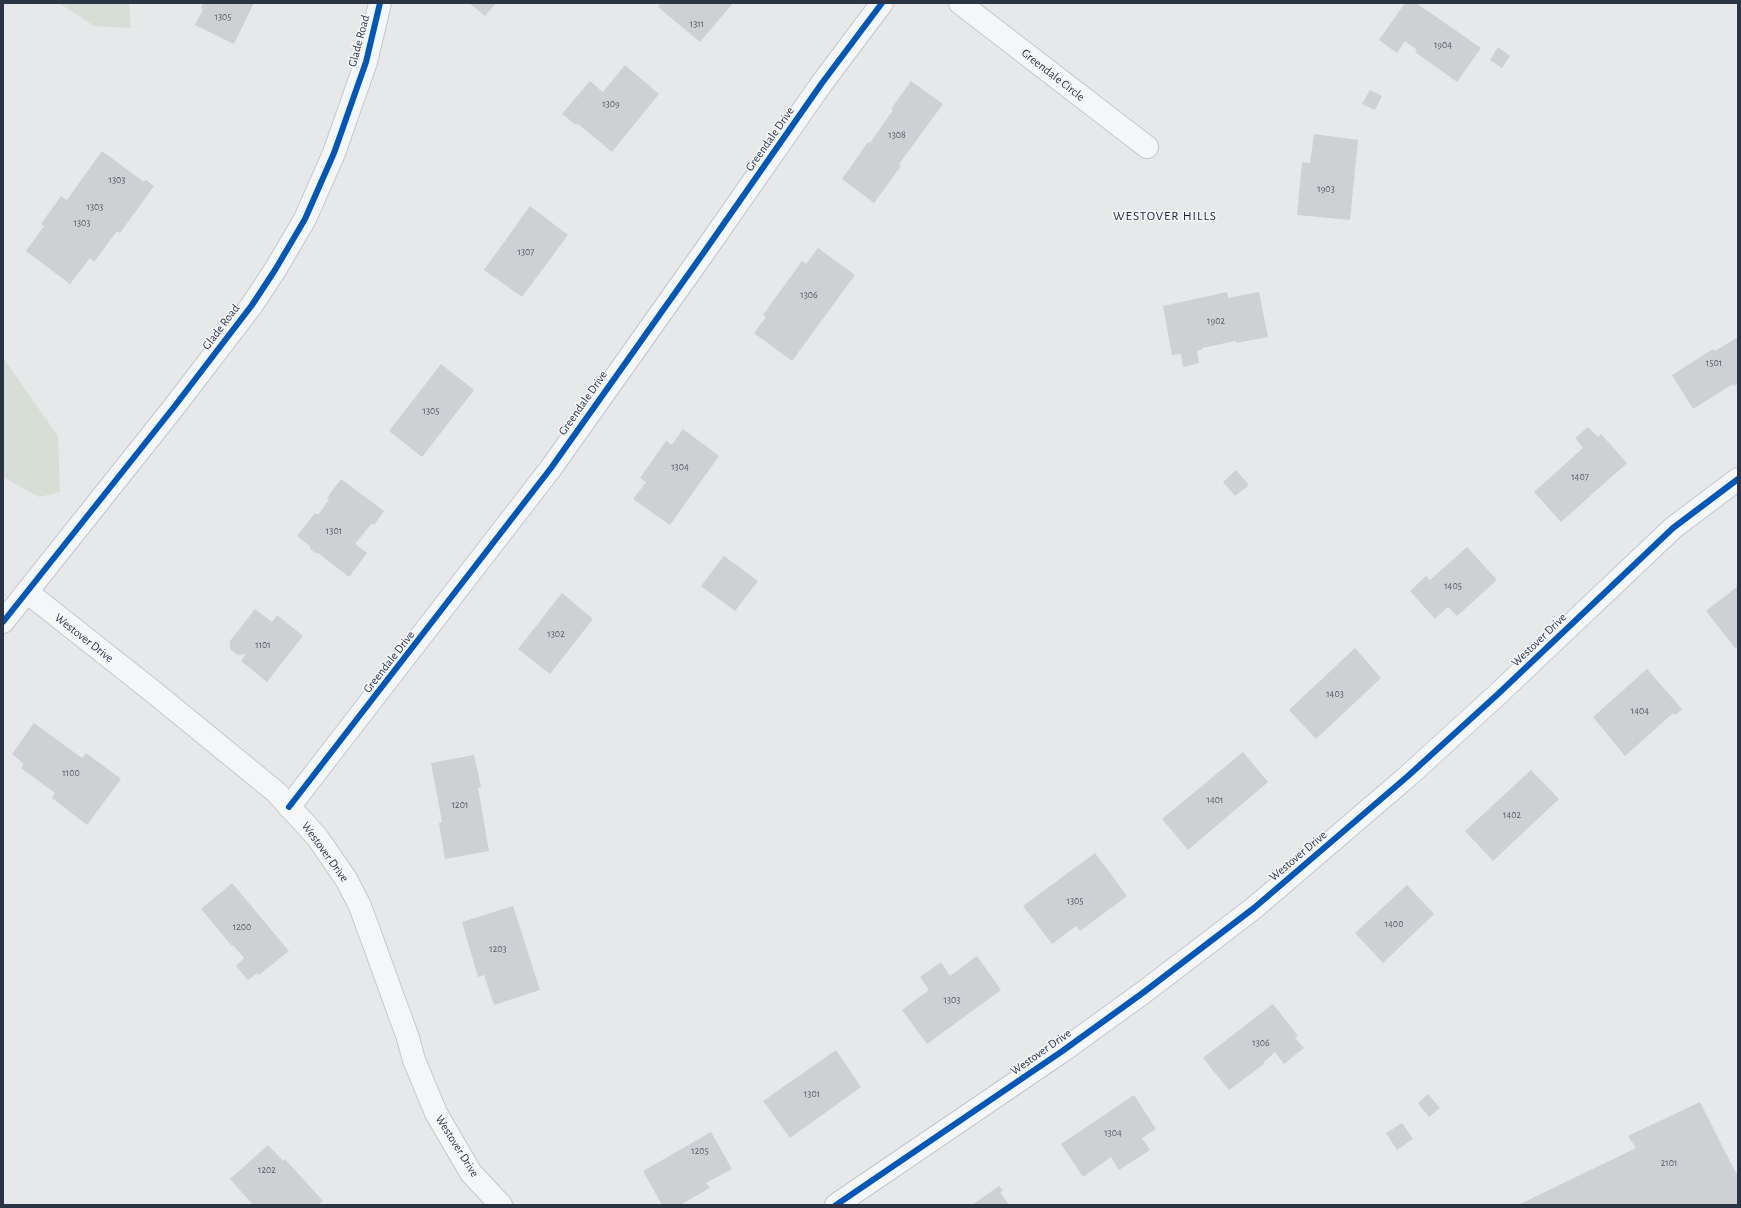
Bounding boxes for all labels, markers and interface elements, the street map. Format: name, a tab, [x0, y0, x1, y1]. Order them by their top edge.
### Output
house number: 1305	[214, 11, 232, 23]
street label: Glade Road	[345, 13, 373, 69]
house number: 1311	[690, 18, 704, 30]
house number: 1904	[1434, 39, 1452, 51]
street label: Greendale Circle	[1018, 46, 1088, 104]
house number: 1309	[602, 98, 620, 110]
street label: Greendale Drive	[743, 104, 797, 174]
house number: 1308	[888, 129, 906, 141]
house number: 1303	[109, 174, 125, 186]
house number: 1903	[1317, 183, 1335, 195]
house number: 1303	[87, 201, 103, 213]
district label: WESTOVER HILLS	[1113, 208, 1217, 224]
house number: 1303	[74, 217, 90, 229]
house number: 1307	[517, 246, 535, 258]
house number: 1306	[800, 289, 818, 301]
street label: Glade Road	[199, 301, 243, 353]
house number: 1902	[1207, 315, 1225, 327]
house number: 1501	[1706, 357, 1722, 369]
street label: Greendale Drive	[556, 368, 610, 438]
house number: 1305	[422, 405, 440, 417]
house number: 1304	[671, 461, 689, 473]
house number: 1407	[1571, 471, 1589, 483]
house number: 1301	[326, 525, 342, 537]
house number: 1405	[1444, 580, 1462, 592]
street label: Westover Drive	[1509, 610, 1569, 670]
street label: Westover Drive	[52, 611, 116, 665]
street label: Greendale Drive	[360, 628, 418, 696]
house number: 1302	[547, 628, 565, 640]
house number: 1101	[255, 639, 271, 651]
house number: 1403	[1326, 688, 1344, 700]
house number: 1404	[1631, 705, 1649, 717]
house number: 1100	[62, 767, 80, 779]
house number: 1401	[1207, 794, 1223, 806]
house number: 1201	[452, 799, 468, 811]
house number: 1402	[1503, 809, 1521, 821]
street label: Westover Drive	[298, 819, 352, 885]
street label: Westover Drive	[1266, 828, 1330, 884]
house number: 1305	[1066, 895, 1084, 907]
house number: 1400	[1385, 918, 1403, 930]
house number: 1200	[233, 921, 251, 933]
house number: 1203	[489, 943, 507, 955]
house number: 1303	[944, 994, 960, 1006]
street label: Westover Drive	[1008, 1026, 1074, 1078]
house number: 1306	[1252, 1037, 1270, 1049]
house number: 1301	[804, 1088, 820, 1100]
street label: Westover Drive	[432, 1112, 482, 1180]
house number: 1304	[1104, 1127, 1122, 1139]
house number: 1205	[691, 1145, 709, 1157]
house number: 2101	[1661, 1157, 1677, 1169]
house number: 1202	[258, 1164, 276, 1176]

